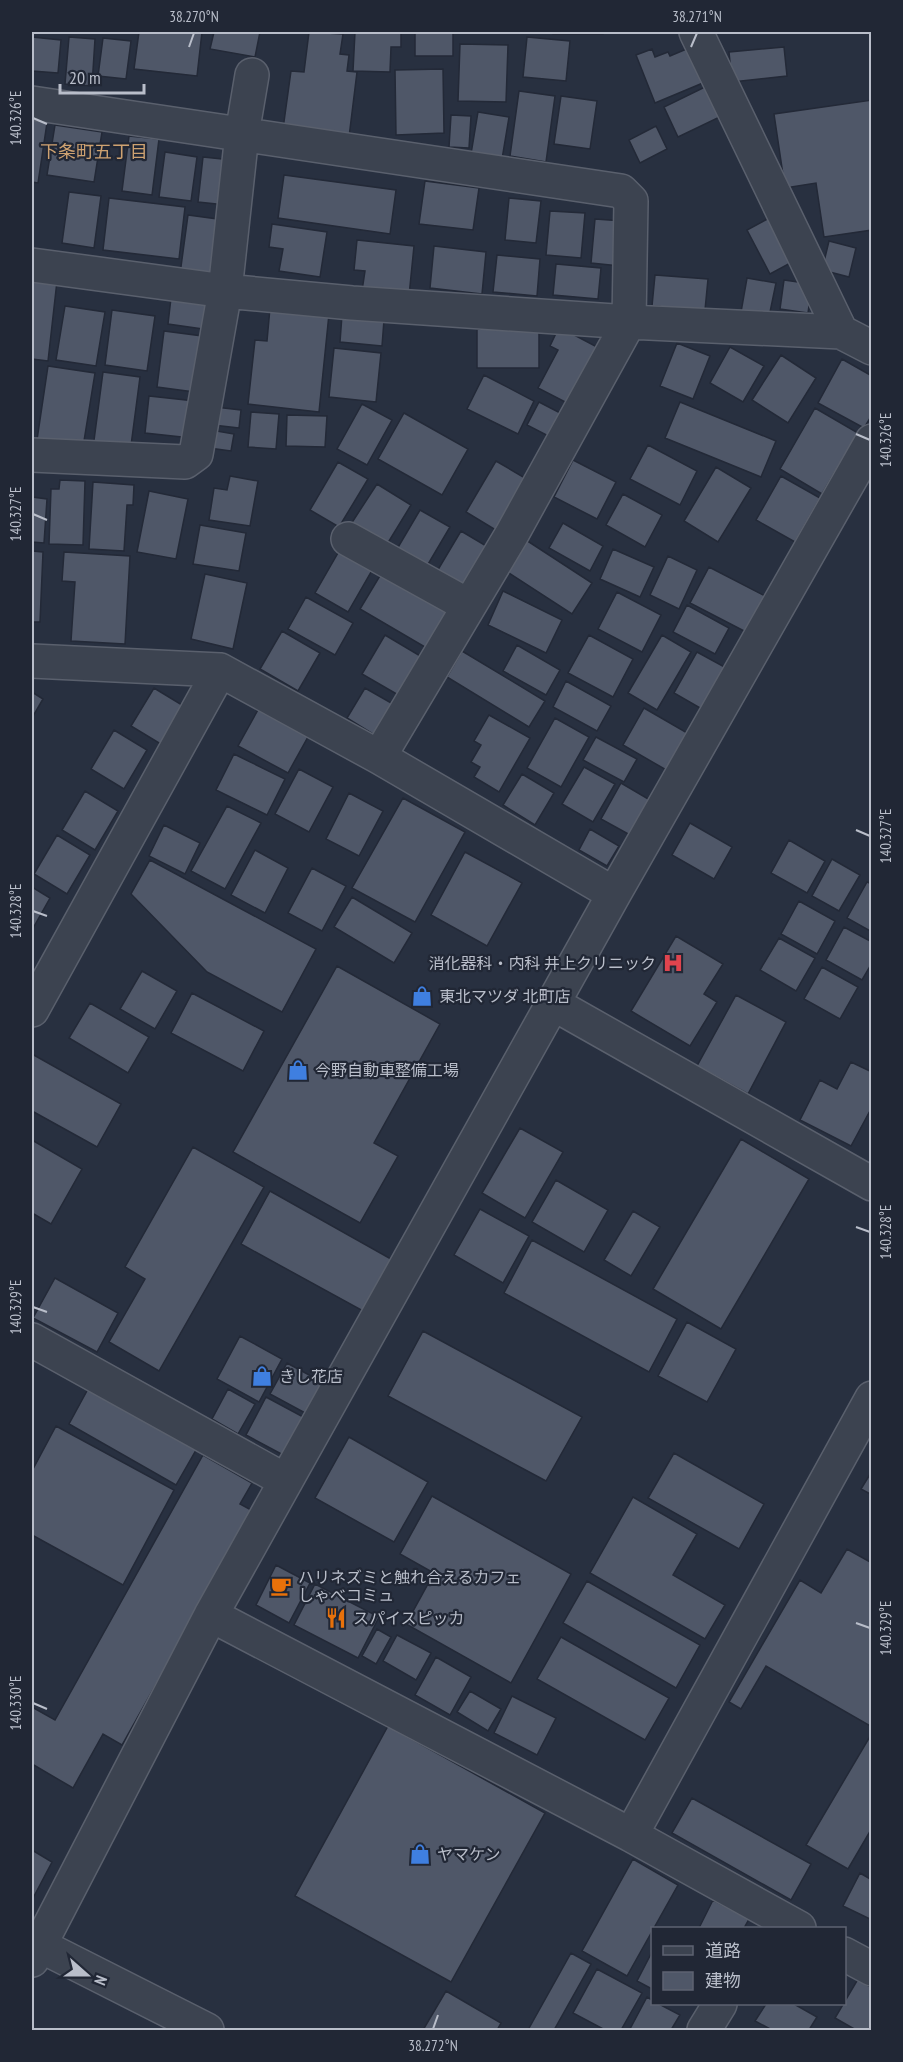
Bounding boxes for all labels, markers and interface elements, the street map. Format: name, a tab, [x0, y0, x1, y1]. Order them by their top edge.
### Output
text: 38.270°N	[169, 7, 219, 26]
text: 38.271°N	[672, 7, 722, 26]
scale bar	[60, 57, 144, 95]
text: 20 m	[69, 66, 101, 89]
text: 140.326°E	[6, 91, 25, 145]
district label: 下条町五丁目	[40, 140, 148, 163]
text: 140.326°E	[876, 413, 895, 467]
text: 140.327°E	[6, 487, 25, 541]
text: 140.327°E	[876, 809, 895, 863]
text: 140.328°E	[6, 884, 25, 938]
hospital icon: 消化器科・内科 井上クリニック	[661, 951, 685, 975]
place label: 消化器科・内科 井上クリニック	[429, 953, 656, 973]
shop icon: 東北マツダ 北町店	[410, 984, 434, 1008]
place label: 東北マツダ 北町店	[439, 986, 570, 1006]
shop icon: 今野自動車整備工場	[286, 1058, 310, 1082]
place label: 今野自動車整備工場	[315, 1060, 459, 1080]
text: 140.328°E	[876, 1205, 895, 1259]
text: 140.329°E	[6, 1280, 25, 1334]
shop icon: きし花店	[250, 1364, 274, 1388]
place label: きし花店	[279, 1366, 343, 1386]
place label: ハリネズミと触れ合えるカフェ しゃべコミュ	[298, 1567, 522, 1605]
cafe icon: ハリネズミと触れ合えるカフェ しゃべコミュ	[269, 1574, 293, 1598]
text: 140.329°E	[876, 1601, 895, 1655]
restaurant icon: スパイスピッカ	[324, 1606, 348, 1630]
place label: スパイスピッカ	[353, 1608, 465, 1628]
text: 140.330°E	[6, 1676, 25, 1730]
shop icon: ヤマケン	[408, 1842, 432, 1866]
place label: ヤマケン	[437, 1844, 501, 1864]
legend	[651, 1927, 846, 2005]
text: 道路	[705, 1939, 741, 1962]
north arrow	[57, 1945, 117, 2005]
text: 建物	[705, 1969, 741, 1992]
text: N	[90, 1973, 112, 1988]
text: 38.272°N	[408, 2036, 458, 2055]

